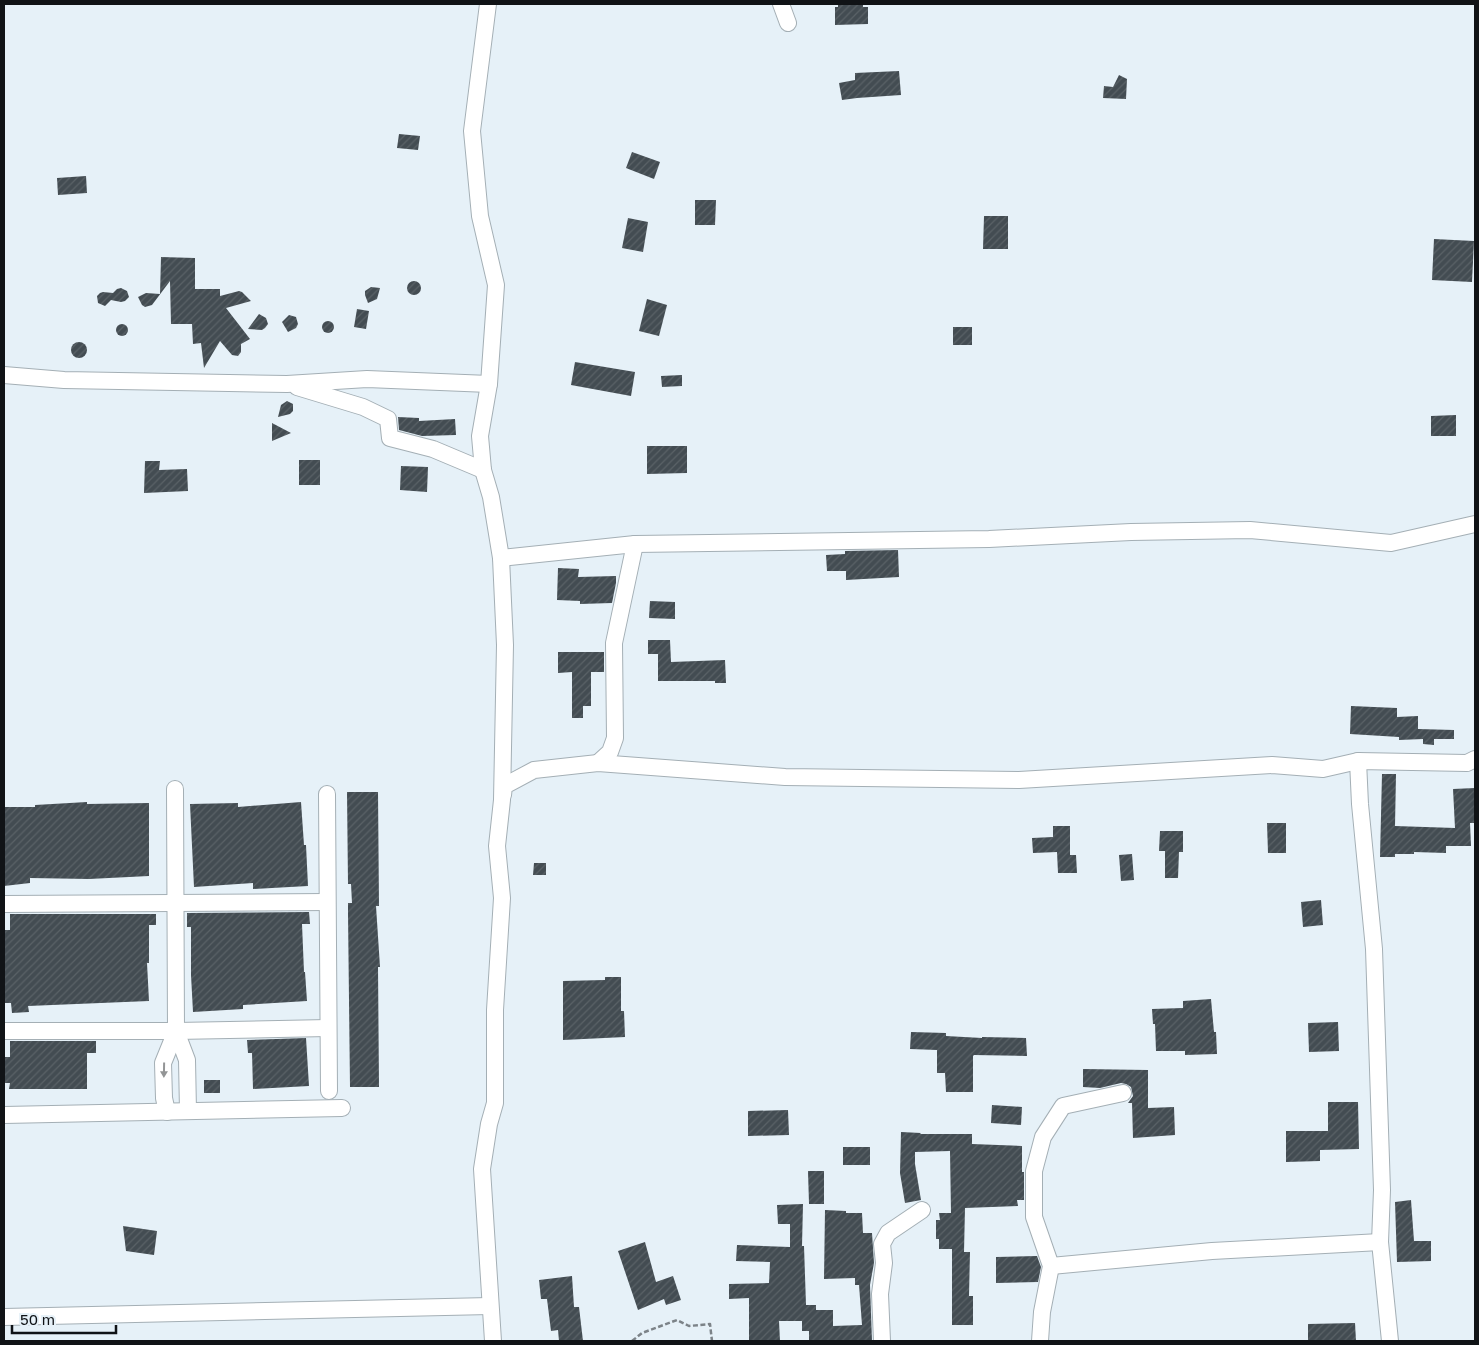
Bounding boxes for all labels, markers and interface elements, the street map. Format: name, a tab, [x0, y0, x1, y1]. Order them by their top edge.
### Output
one-way arrow	[160, 1063, 168, 1079]
scale bar	[12, 1302, 116, 1334]
text: 50 m	[20, 1310, 55, 1328]

